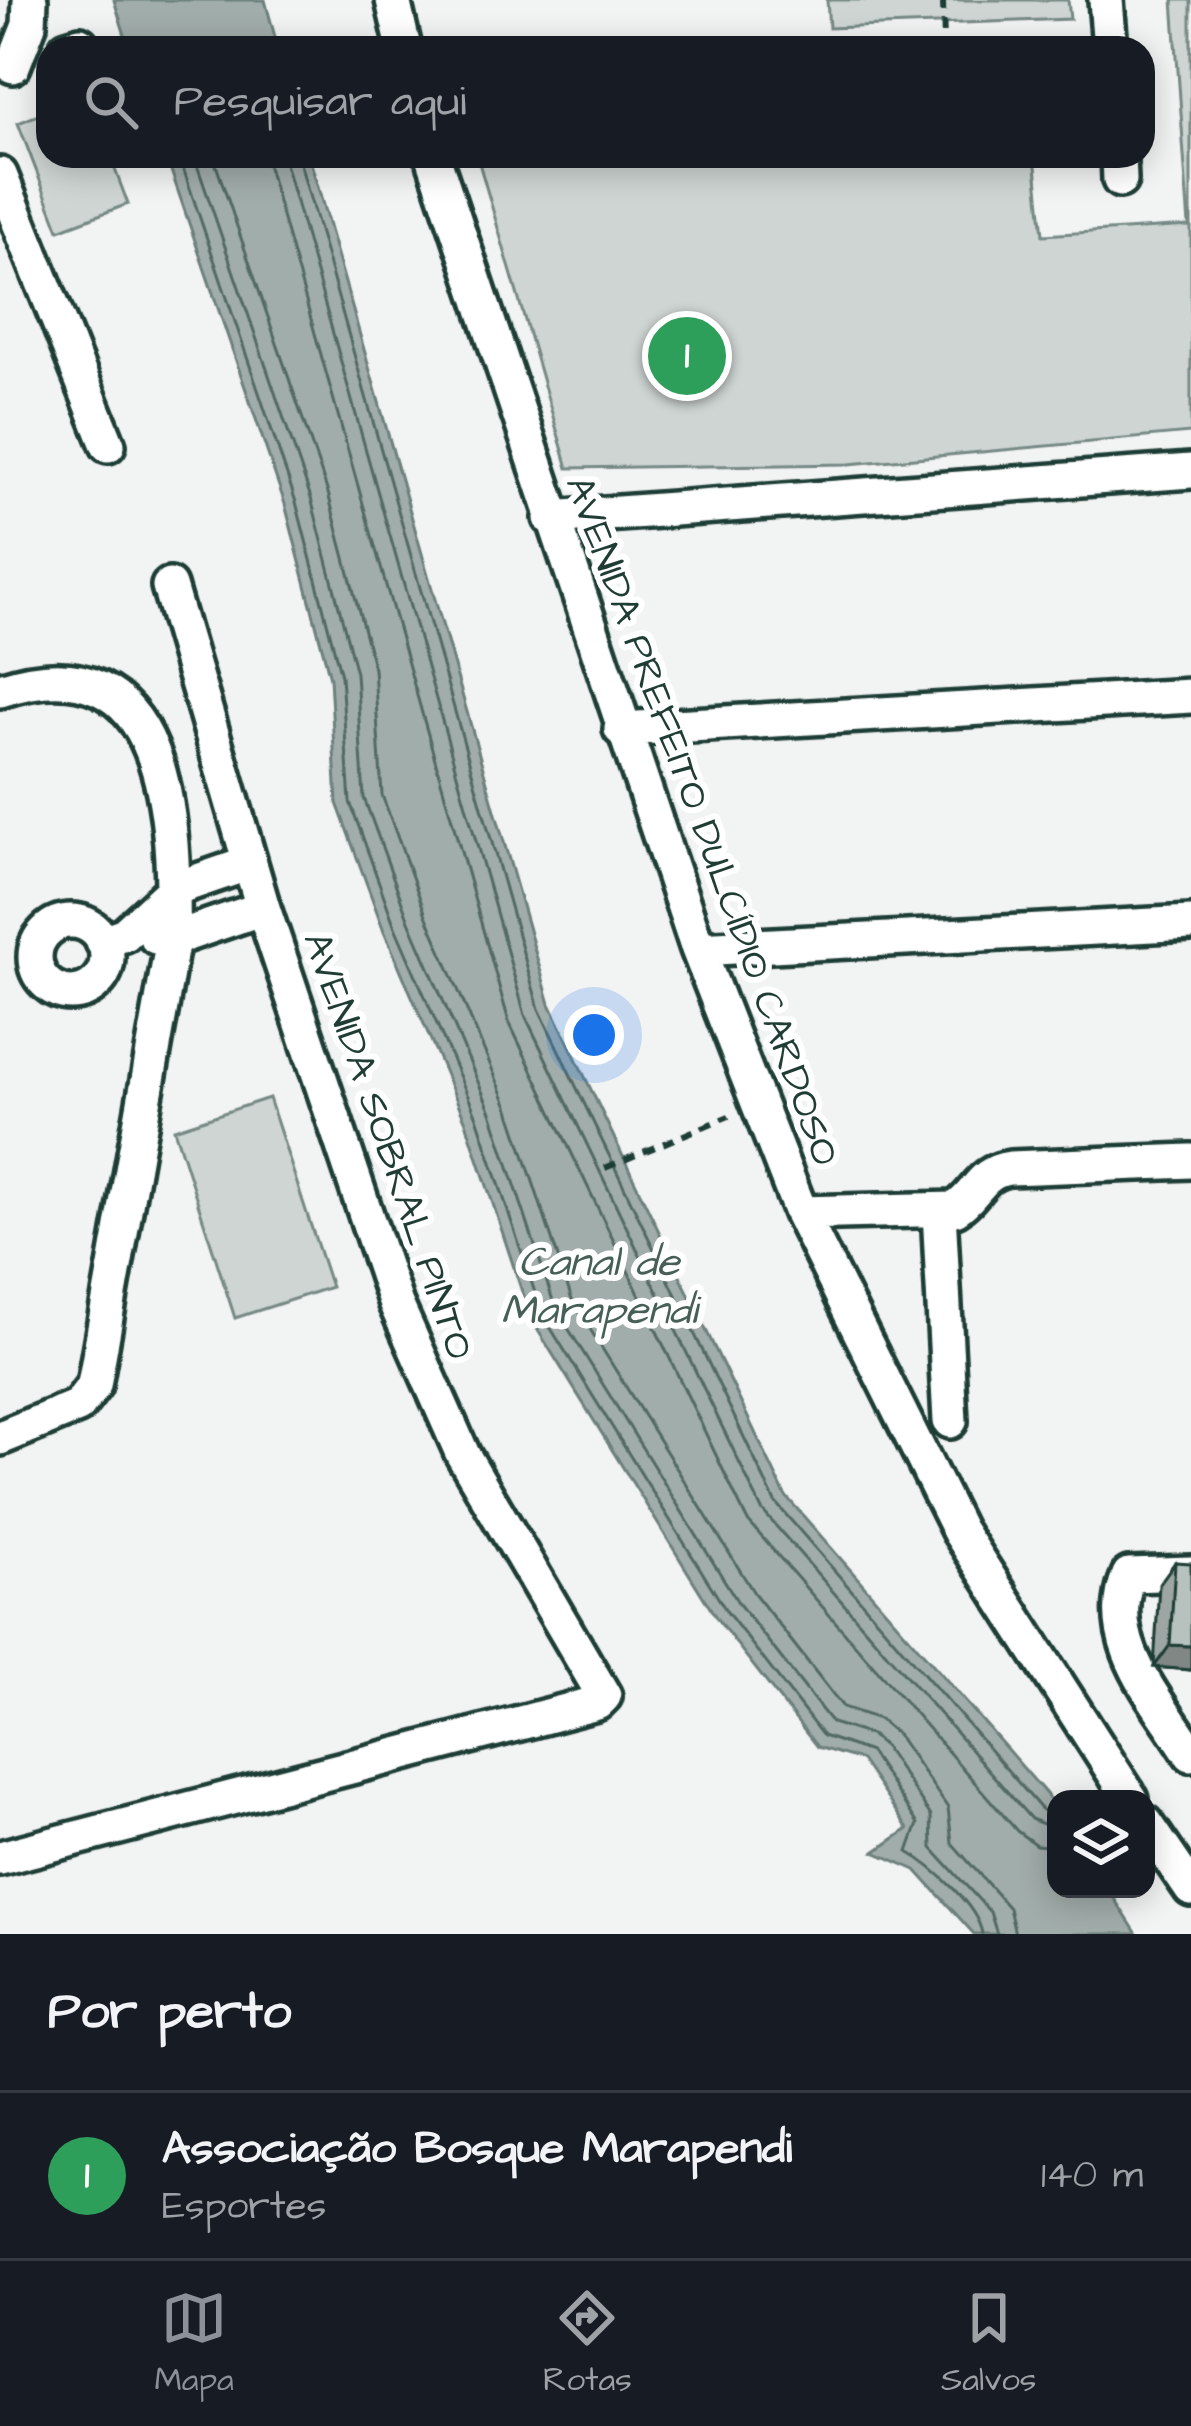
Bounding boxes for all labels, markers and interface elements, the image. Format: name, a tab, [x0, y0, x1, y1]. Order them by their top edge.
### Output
search box	[36, 36, 1155, 168]
icon: search	[78, 69, 144, 135]
text: Pesquisar aqui	[174, 71, 466, 133]
pin: 1	[648, 311, 726, 401]
street label: AVENIDA PREFEITO DULCÍDIO CARDOSO	[551, 469, 851, 1173]
street label: AVENIDA SOBRAL PINTO	[289, 925, 486, 1367]
your location	[564, 1005, 624, 1065]
water label: Canal de Marapendi	[501, 1234, 701, 1340]
map controls	[1047, 1790, 1155, 1898]
button: layers	[1047, 1790, 1155, 1898]
text: Por perto	[48, 1977, 291, 2048]
text: Associação Bosque Marapendi	[162, 2118, 792, 2180]
text: 1	[85, 2149, 90, 2203]
text: 140 m	[1041, 2149, 1143, 2203]
text: Esportes	[162, 2180, 326, 2234]
tab: Mapa	[155, 2285, 234, 2403]
tab: Rotas	[543, 2285, 632, 2403]
tab: Salvos	[941, 2285, 1036, 2403]

